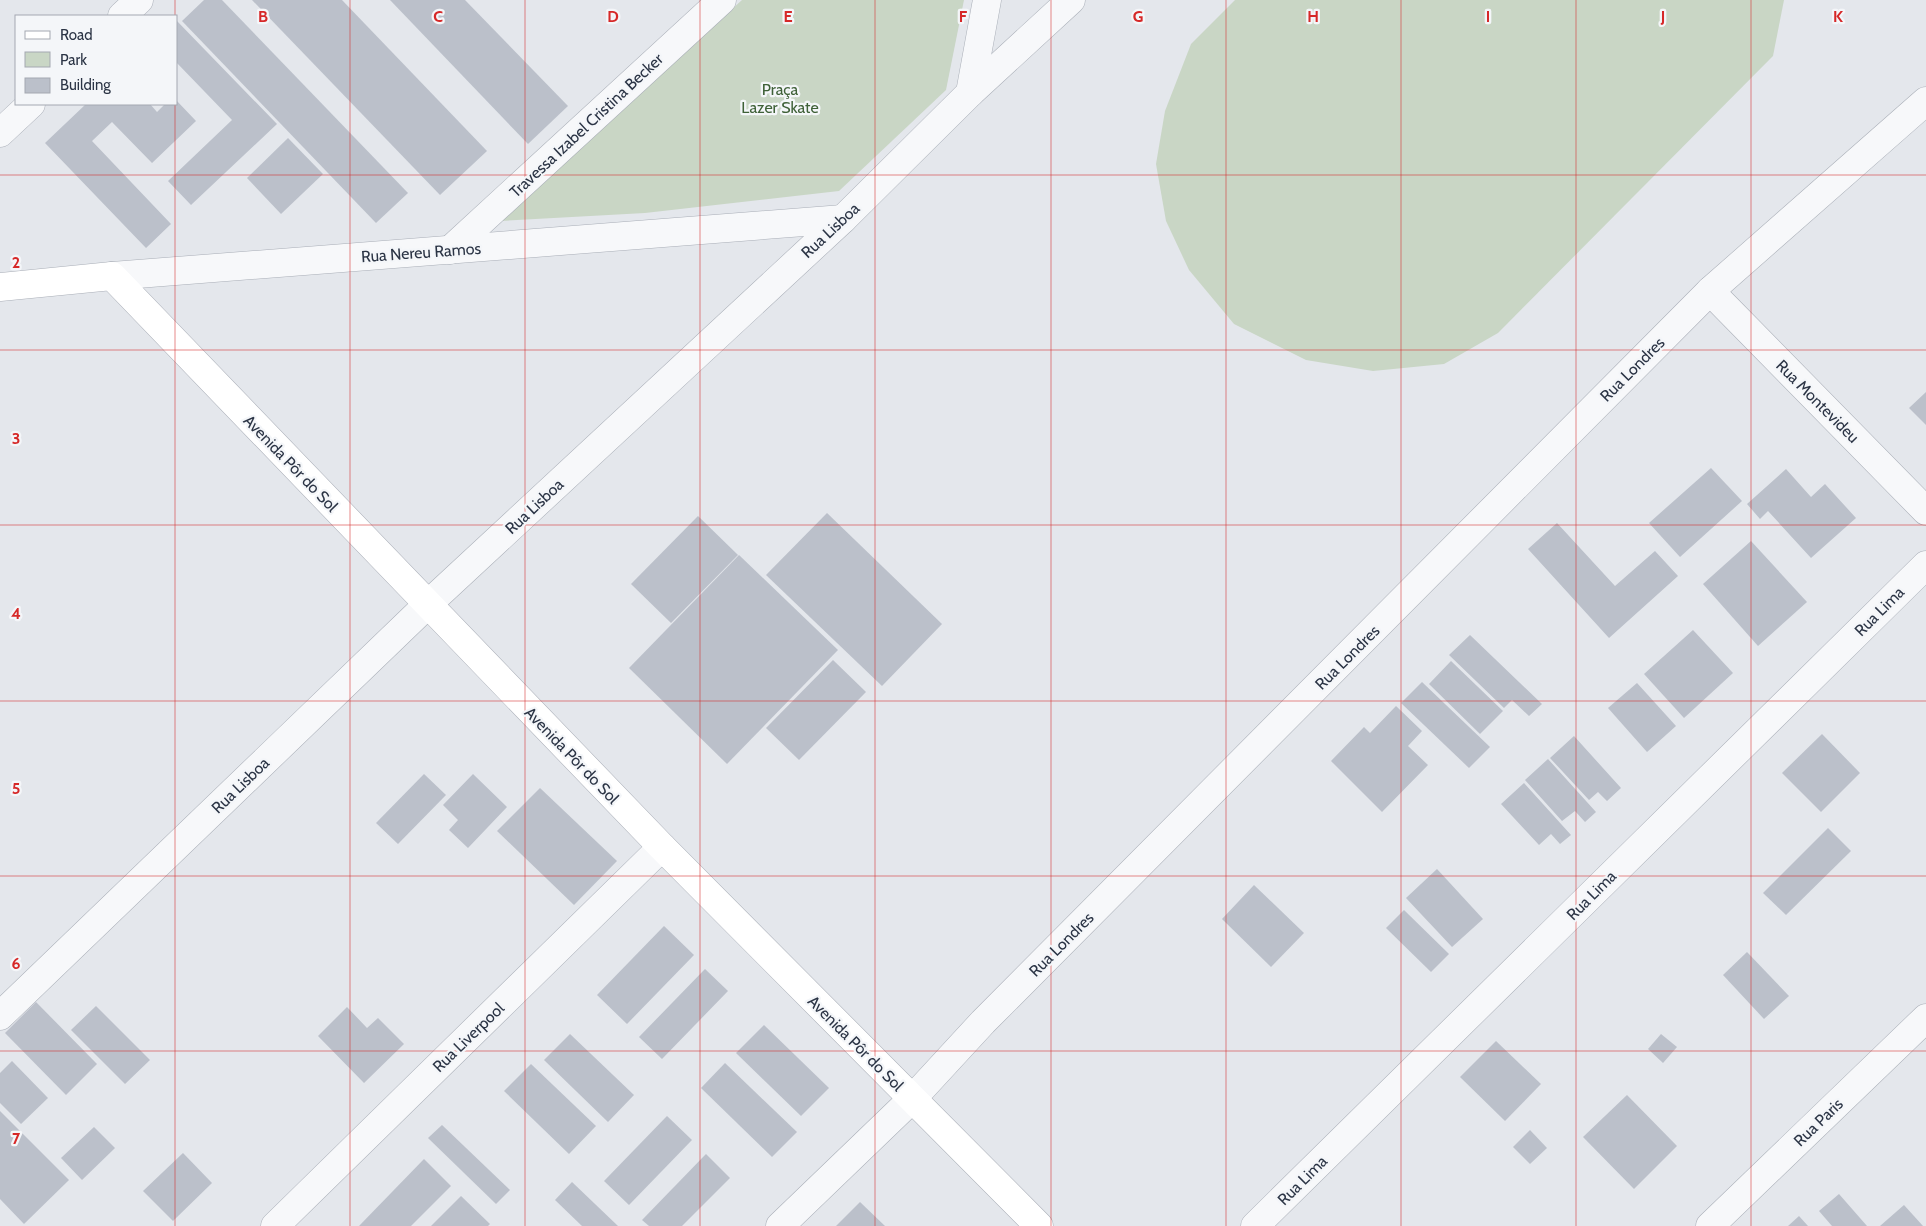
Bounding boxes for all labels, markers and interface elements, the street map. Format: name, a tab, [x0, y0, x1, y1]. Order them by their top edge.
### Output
text: B	[258, 7, 268, 26]
text: C	[433, 7, 443, 26]
text: D	[607, 7, 619, 26]
text: E	[783, 7, 793, 26]
text: F	[959, 7, 968, 26]
text: G	[1133, 7, 1143, 26]
text: H	[1307, 7, 1319, 26]
text: I	[1486, 7, 1490, 26]
text: J	[1660, 7, 1665, 26]
text: K	[1833, 7, 1843, 26]
legend	[15, 15, 178, 105]
text: Road	[60, 26, 93, 44]
street label: Travessa Izabel Cristina Becker	[506, 49, 668, 201]
text: Park	[60, 51, 87, 69]
text: Building	[60, 76, 111, 94]
park label: Praça Lazer Skate	[741, 80, 819, 117]
street label: Rua Lisboa	[797, 198, 864, 262]
street label: Rua Nereu Ramos	[360, 239, 482, 266]
text: 2	[12, 253, 20, 272]
street label: Rua Londres	[1596, 333, 1669, 406]
street label: Rua Montevideu	[1772, 356, 1863, 447]
street label: Avenida Pôr do Sol	[240, 411, 342, 516]
text: 3	[12, 429, 20, 448]
street label: Rua Lisboa	[501, 474, 568, 538]
street label: Rua Lima	[1851, 582, 1908, 640]
text: 4	[11, 604, 21, 623]
street label: Rua Londres	[1311, 621, 1384, 694]
street label: Avenida Pôr do Sol	[521, 703, 623, 808]
street label: Rua Lisboa	[208, 753, 273, 817]
text: 5	[12, 779, 20, 798]
street label: Rua Lima	[1563, 866, 1620, 924]
street label: Rua Londres	[1025, 908, 1098, 981]
text: 6	[12, 954, 21, 973]
street label: Avenida Pôr do Sol	[804, 992, 908, 1095]
street label: Rua Liverpool	[429, 998, 508, 1076]
street label: Rua Paris	[1790, 1094, 1847, 1150]
text: 7	[12, 1129, 21, 1148]
street label: Rua Lima	[1274, 1151, 1331, 1209]

